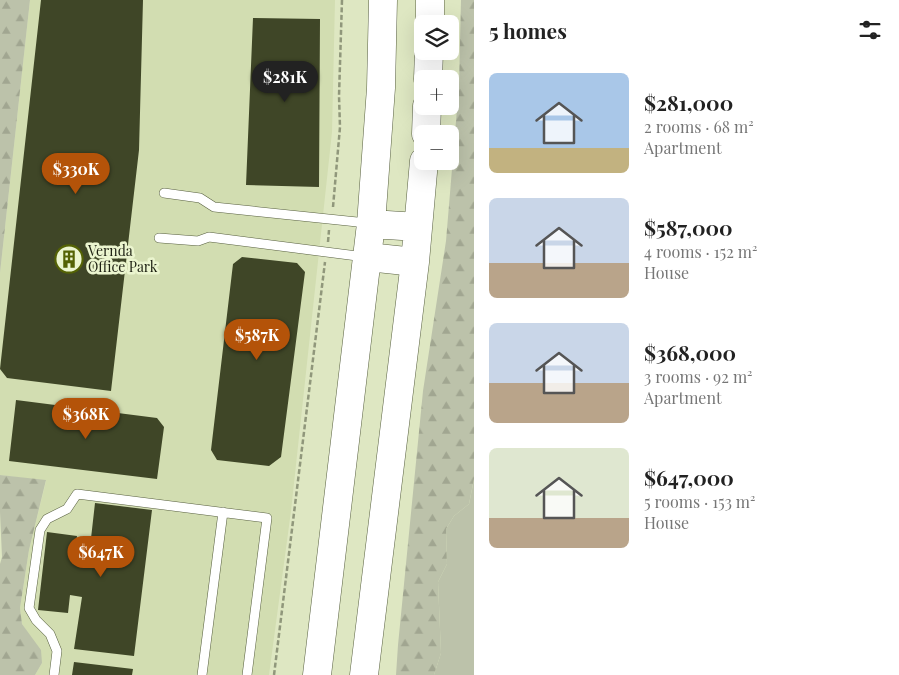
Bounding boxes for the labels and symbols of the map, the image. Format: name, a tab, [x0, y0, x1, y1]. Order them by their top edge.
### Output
pin: $281K	[250, 61, 320, 103]
pin: $330K	[41, 152, 111, 195]
place label: Vernda Office Park	[87, 241, 158, 276]
building icon: Vernda Office Park	[54, 244, 84, 274]
pin: $587K	[222, 318, 292, 361]
pin: $368K	[51, 398, 121, 440]
pin: $647K	[66, 536, 136, 578]

